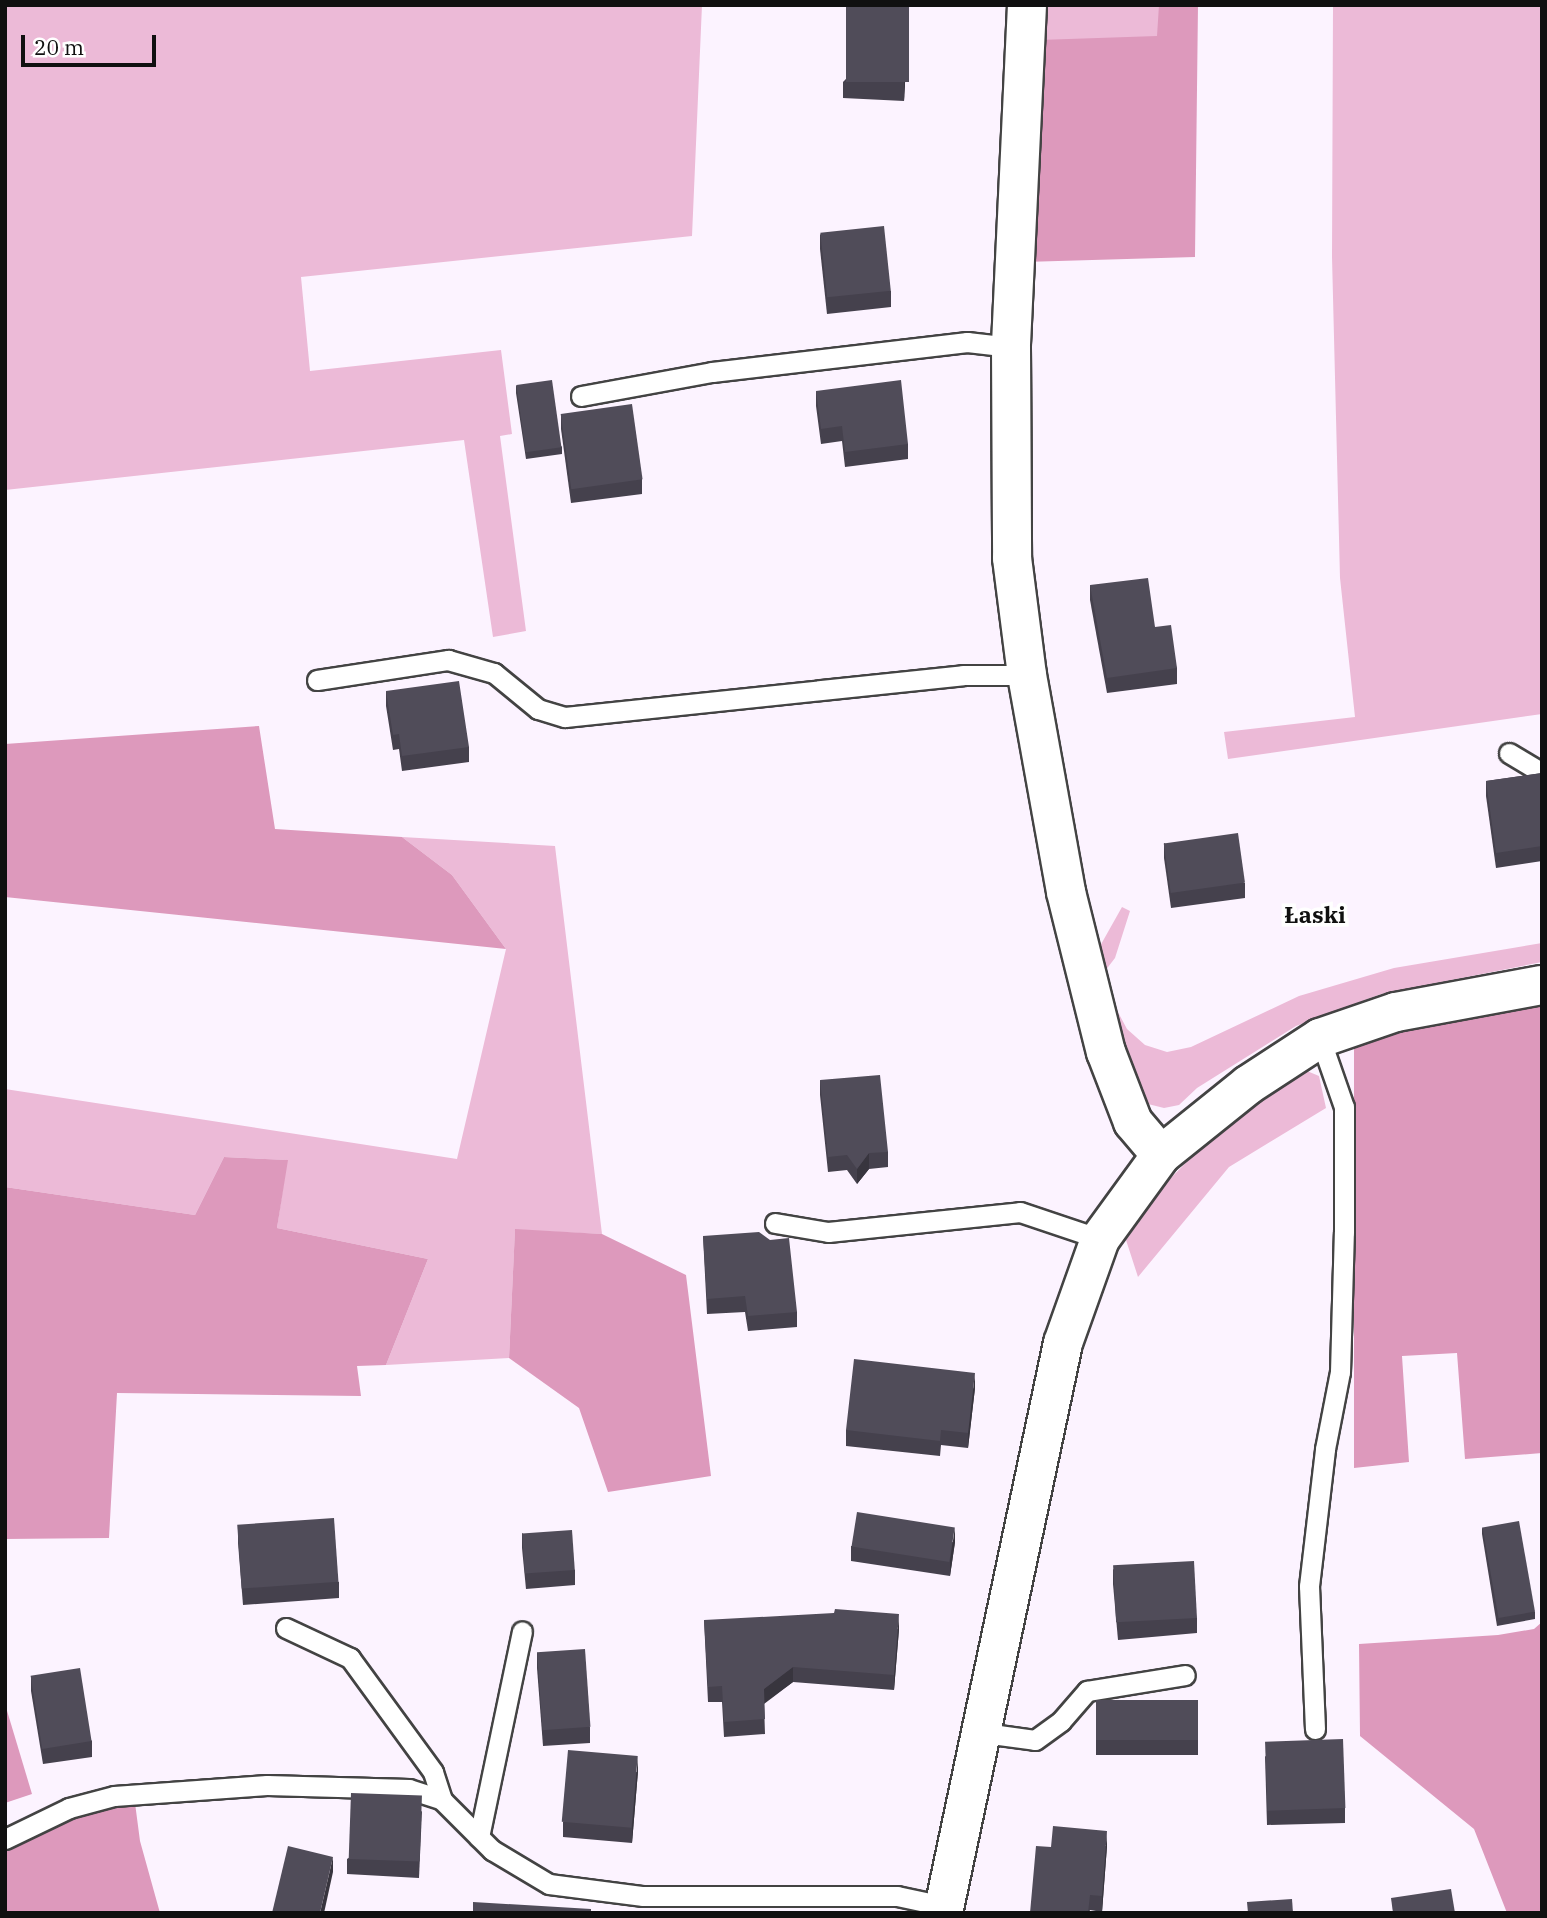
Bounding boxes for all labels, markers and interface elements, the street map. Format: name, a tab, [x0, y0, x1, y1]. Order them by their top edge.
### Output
scale bar	[24, 21, 159, 65]
text: 20 m	[34, 33, 84, 61]
district label: Łaski	[1284, 900, 1346, 928]

